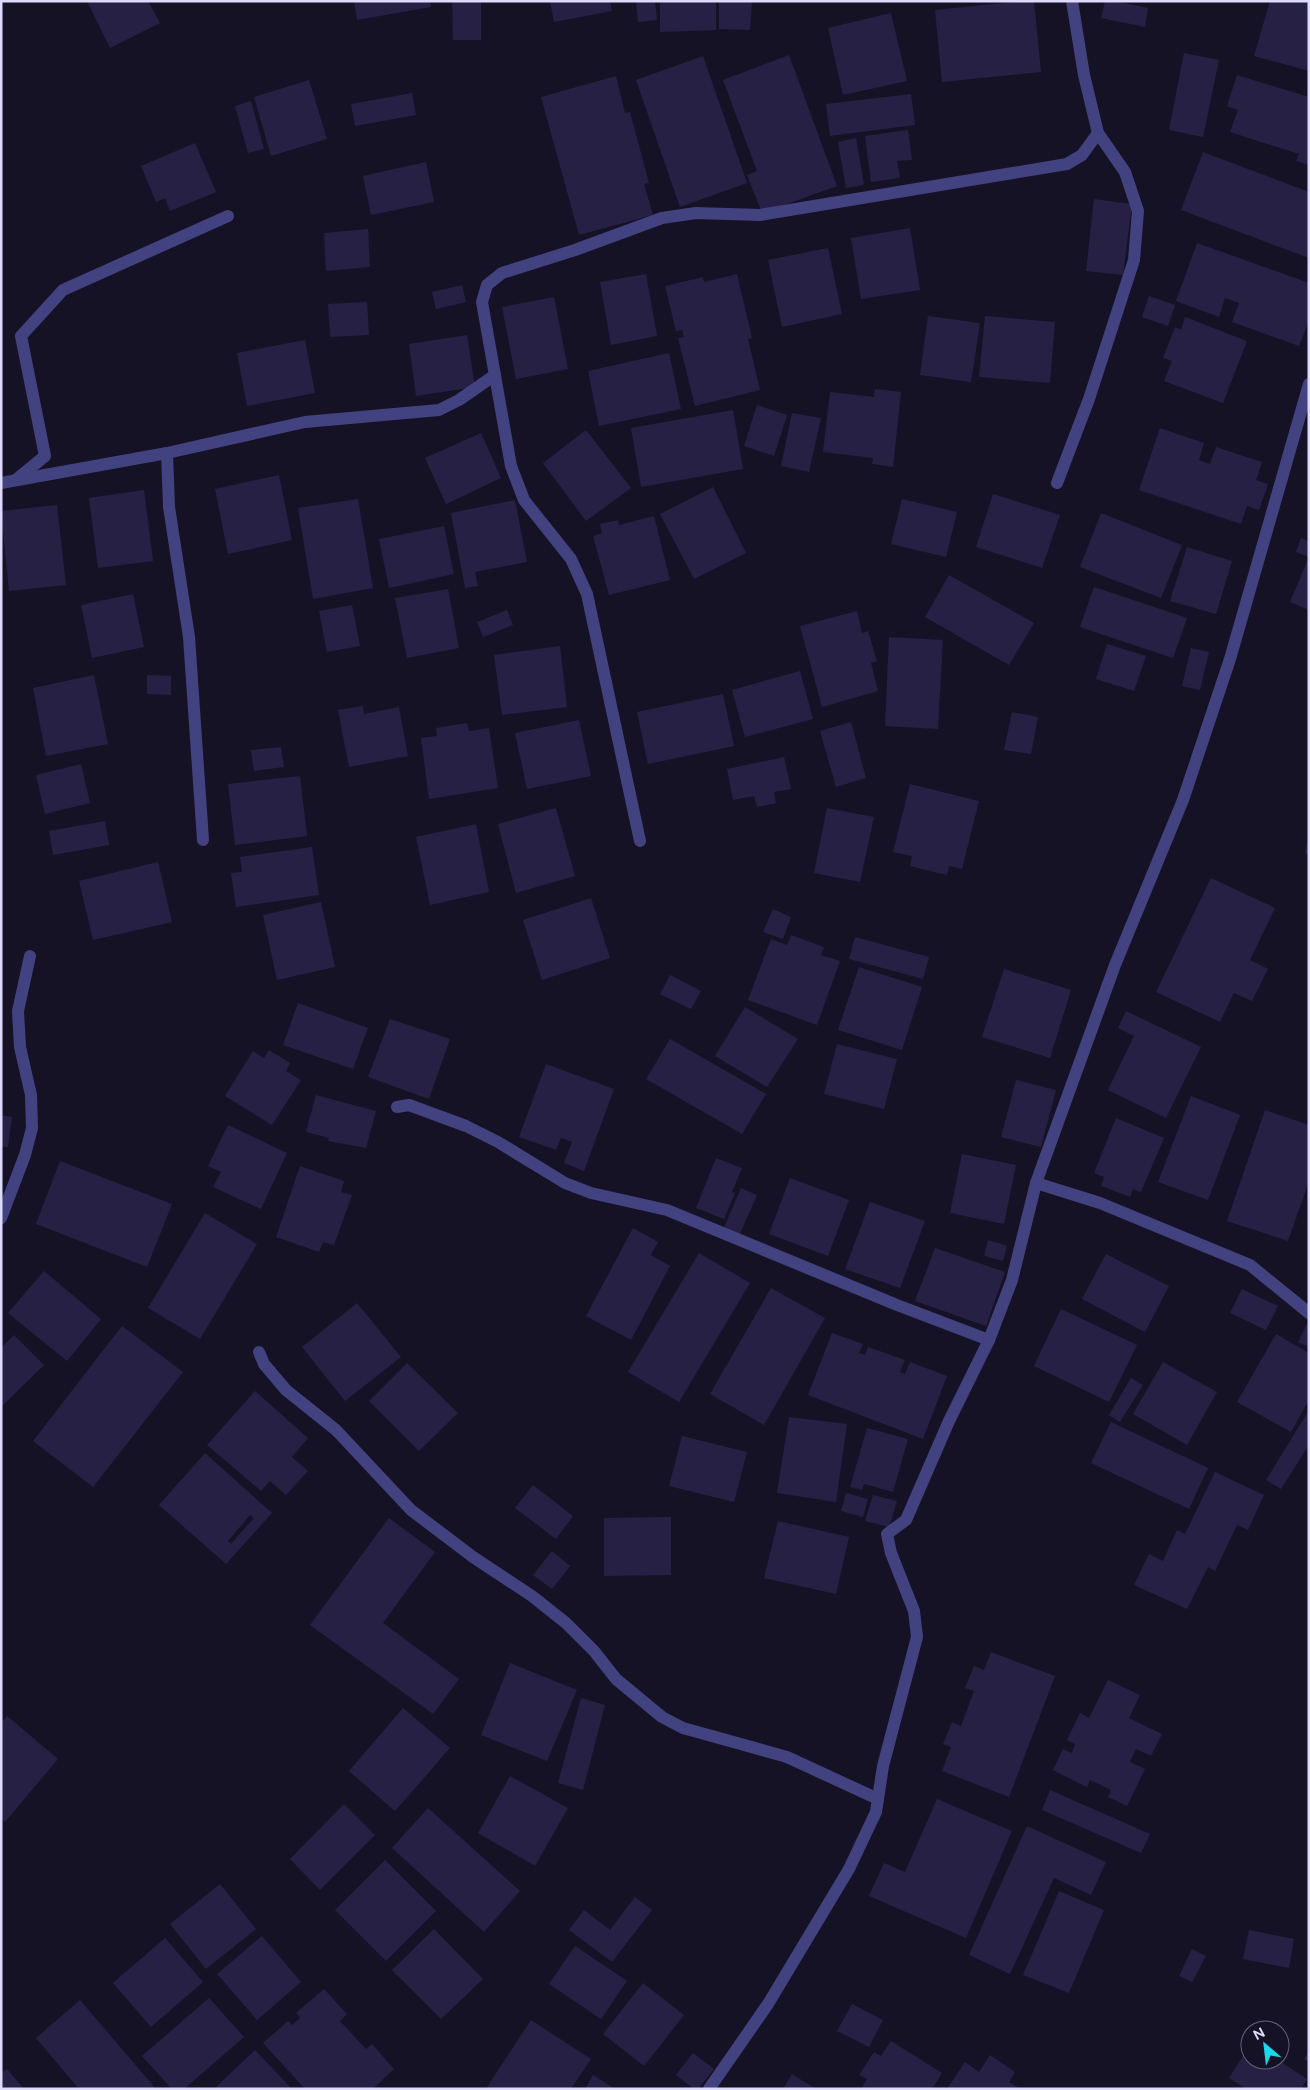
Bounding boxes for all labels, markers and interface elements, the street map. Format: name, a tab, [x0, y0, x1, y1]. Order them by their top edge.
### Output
north arrow	[1240, 2020, 1290, 2070]
text: N	[1250, 2024, 1268, 2044]

